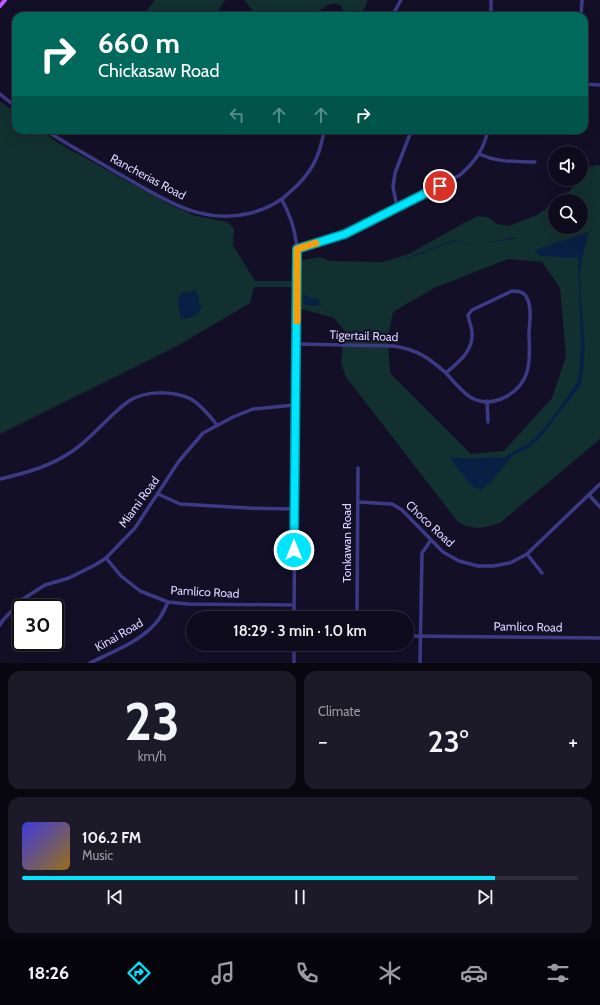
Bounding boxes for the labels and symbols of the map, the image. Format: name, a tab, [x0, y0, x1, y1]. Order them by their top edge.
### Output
street label: Rancherias Road	[108, 150, 189, 203]
pin	[423, 169, 457, 203]
street label: Tigertail Road	[329, 327, 399, 344]
street label: Miami Road	[115, 473, 162, 530]
street label: Choco Road	[403, 497, 458, 550]
street label: Tonkawan Road	[339, 503, 354, 583]
position arrow	[273, 529, 315, 571]
street label: Pamlico Road	[170, 582, 240, 601]
speed limit sign: 30	[12, 599, 64, 651]
street label: Kinai Road	[92, 615, 146, 654]
street label: Pamlico Road	[493, 618, 563, 635]

